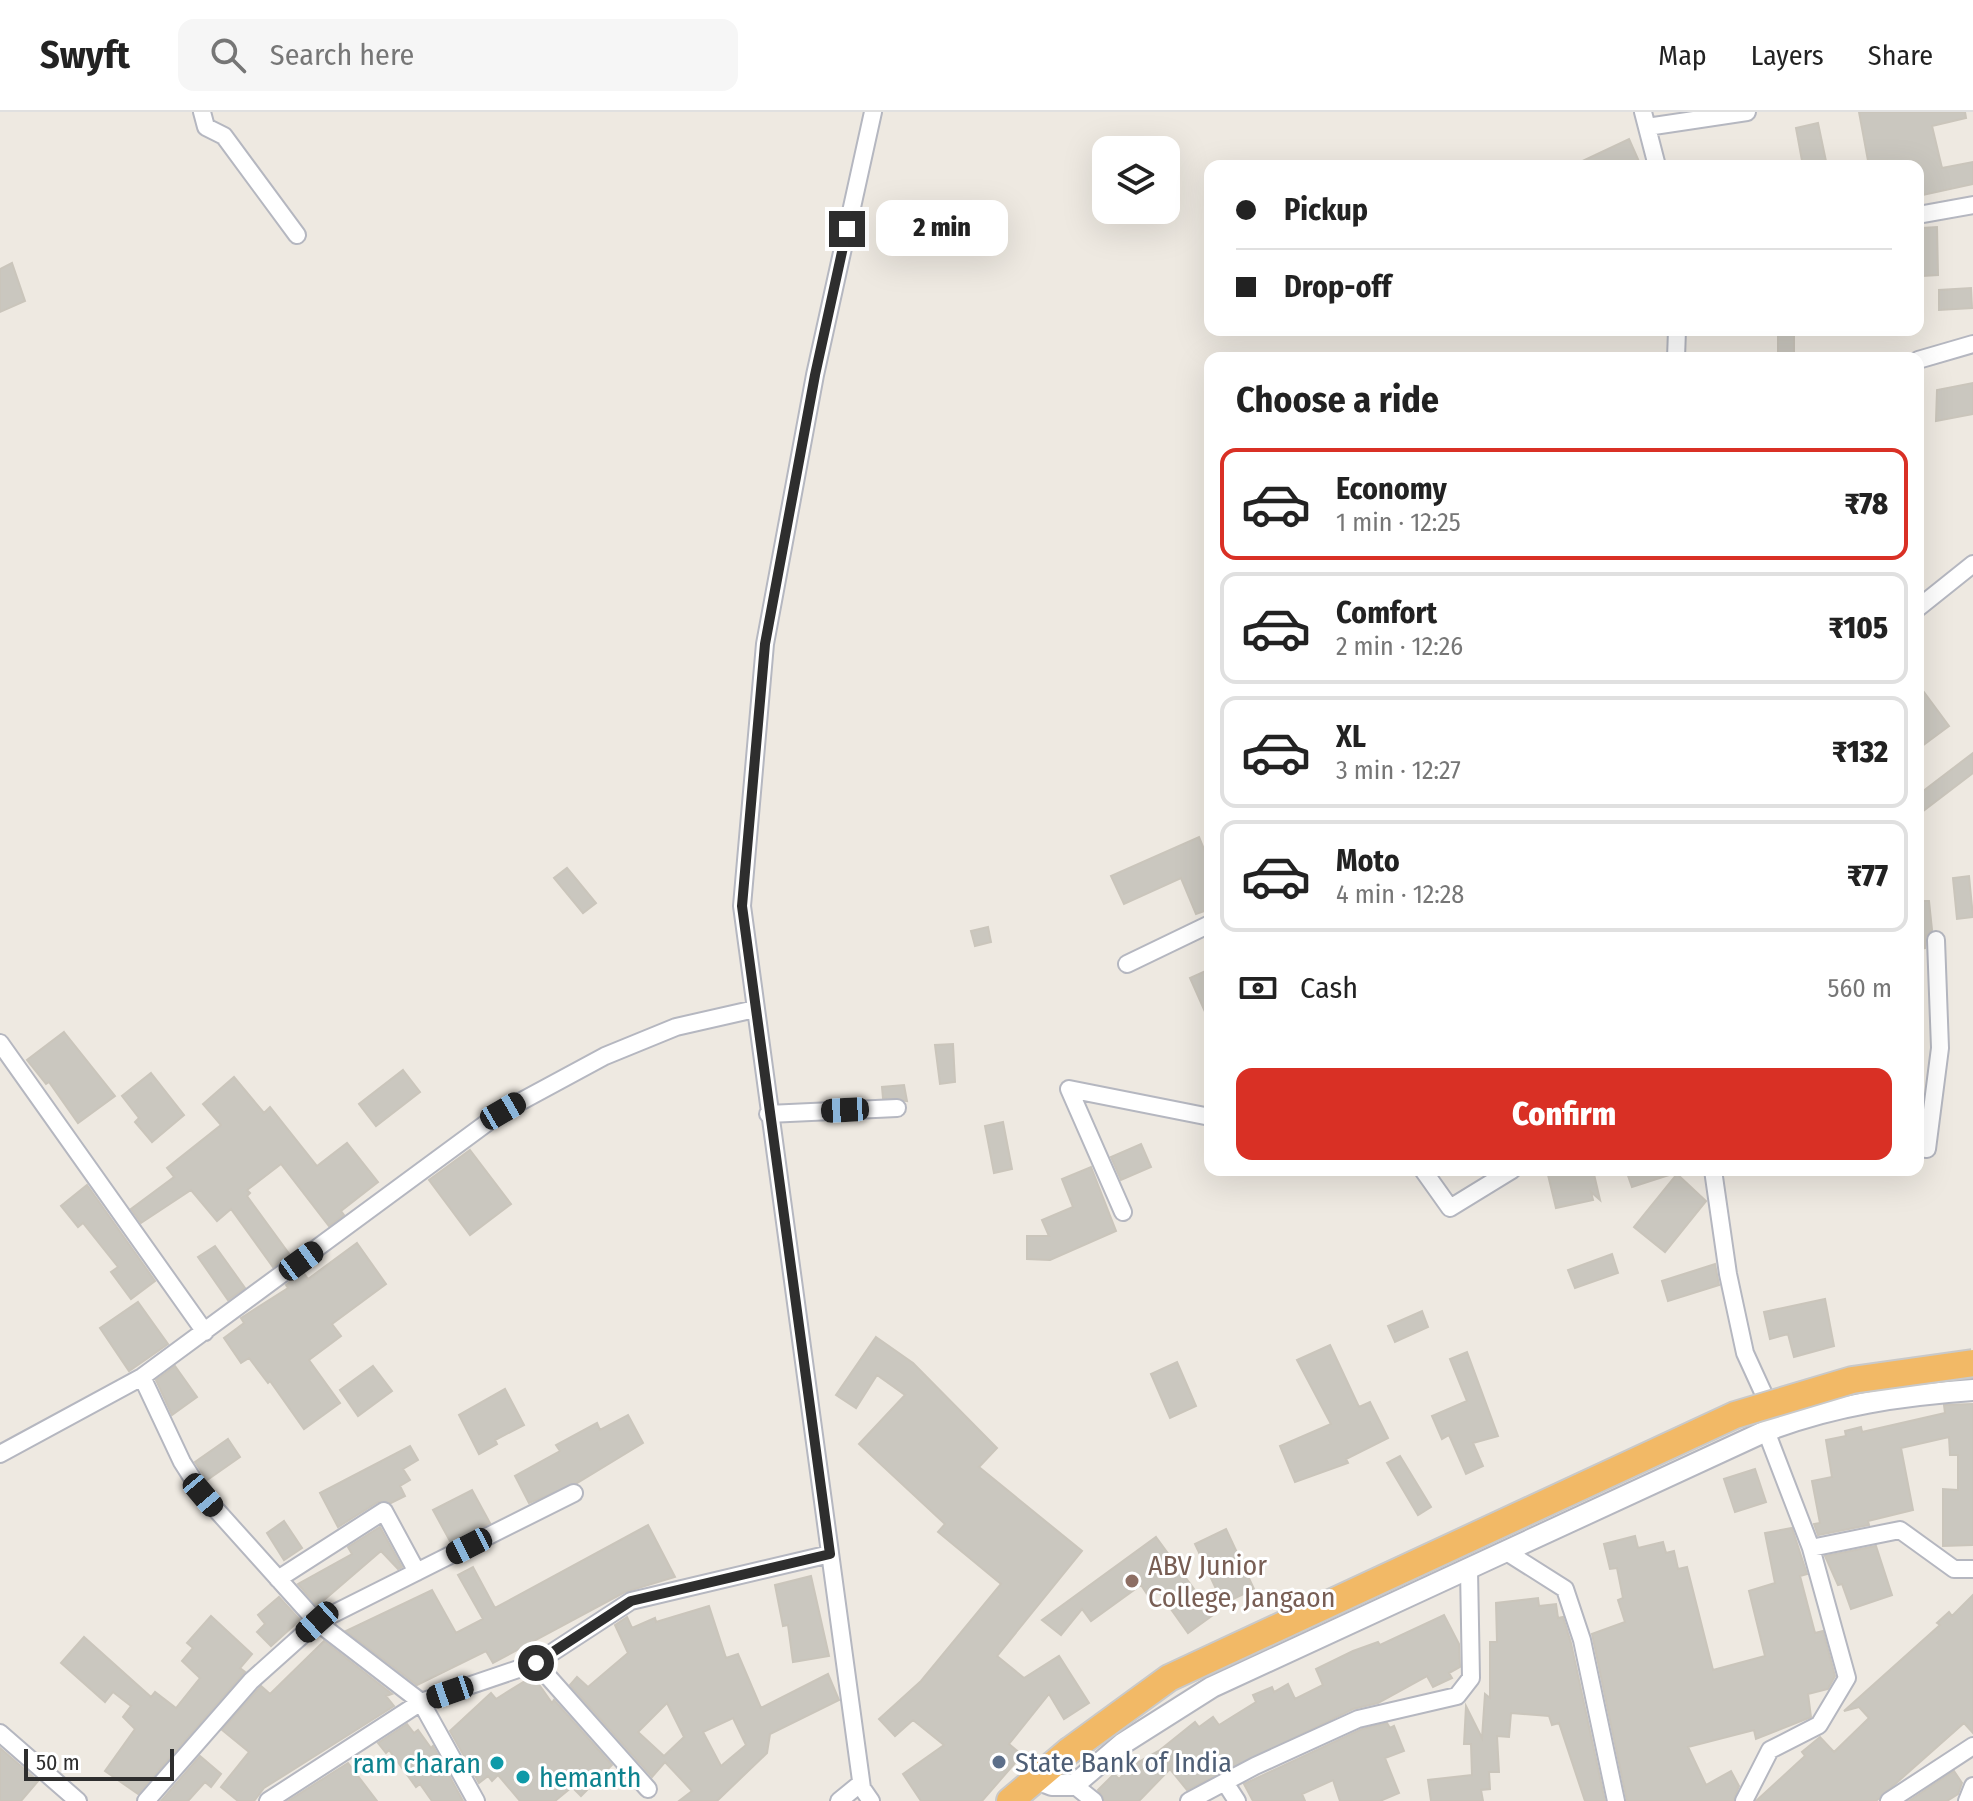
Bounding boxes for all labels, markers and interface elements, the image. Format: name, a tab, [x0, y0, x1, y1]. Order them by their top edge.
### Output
search box	[178, 19, 738, 91]
text: Swyft	[40, 32, 130, 78]
icon: search	[206, 33, 250, 77]
text: Search here	[270, 37, 414, 73]
text: Map	[1658, 39, 1707, 72]
text: Layers	[1751, 39, 1824, 72]
text: Share	[1868, 39, 1933, 72]
map controls	[1092, 136, 1180, 224]
button: layers	[1092, 136, 1180, 224]
text: Pickup	[1284, 192, 1368, 228]
callout: 2 min	[875, 201, 1007, 257]
route end	[829, 211, 865, 247]
text: 2 min	[913, 212, 971, 243]
text: Drop-off	[1284, 269, 1391, 305]
text: Choose a ride	[1236, 378, 1439, 422]
icon: car	[1240, 468, 1312, 540]
text: Economy	[1336, 471, 1447, 507]
text: ₹78	[1845, 486, 1888, 522]
text: 1 min · 12:25	[1336, 507, 1461, 538]
icon: car	[1240, 592, 1312, 664]
text: Comfort	[1336, 595, 1437, 631]
text: ₹105	[1829, 610, 1888, 646]
text: 2 min · 12:26	[1336, 631, 1463, 662]
icon: car	[1240, 716, 1312, 788]
text: XL	[1336, 719, 1366, 755]
text: ₹132	[1832, 734, 1888, 770]
text: 3 min · 12:27	[1336, 755, 1461, 786]
icon: car	[1240, 840, 1312, 912]
text: Moto	[1336, 843, 1400, 879]
text: ₹77	[1847, 858, 1888, 894]
text: 4 min · 12:28	[1336, 879, 1464, 910]
icon: cash	[1236, 966, 1280, 1010]
text: Cash	[1300, 970, 1358, 1006]
text: 560 m	[1828, 973, 1892, 1004]
button: Confirm	[1236, 1068, 1892, 1160]
car	[476, 1089, 530, 1133]
car	[820, 1097, 870, 1123]
car	[275, 1237, 327, 1285]
car	[178, 1469, 228, 1521]
car	[442, 1524, 496, 1568]
place label: ABV Junior College, Jangaon	[1148, 1549, 1336, 1614]
marker: ABV Junior College, Jangaon	[1123, 1572, 1141, 1590]
car	[291, 1597, 343, 1647]
route start	[518, 1645, 554, 1681]
car	[423, 1673, 477, 1711]
scale bar	[24, 1745, 174, 1781]
place label: State Bank of India	[1015, 1746, 1232, 1779]
place label: ram charan	[352, 1747, 481, 1780]
text: 50 m	[36, 1749, 80, 1776]
marker: State Bank of India	[990, 1753, 1008, 1771]
marker: ram charan	[488, 1754, 506, 1772]
place label: hemanth	[539, 1761, 642, 1794]
marker: hemanth	[514, 1768, 532, 1786]

